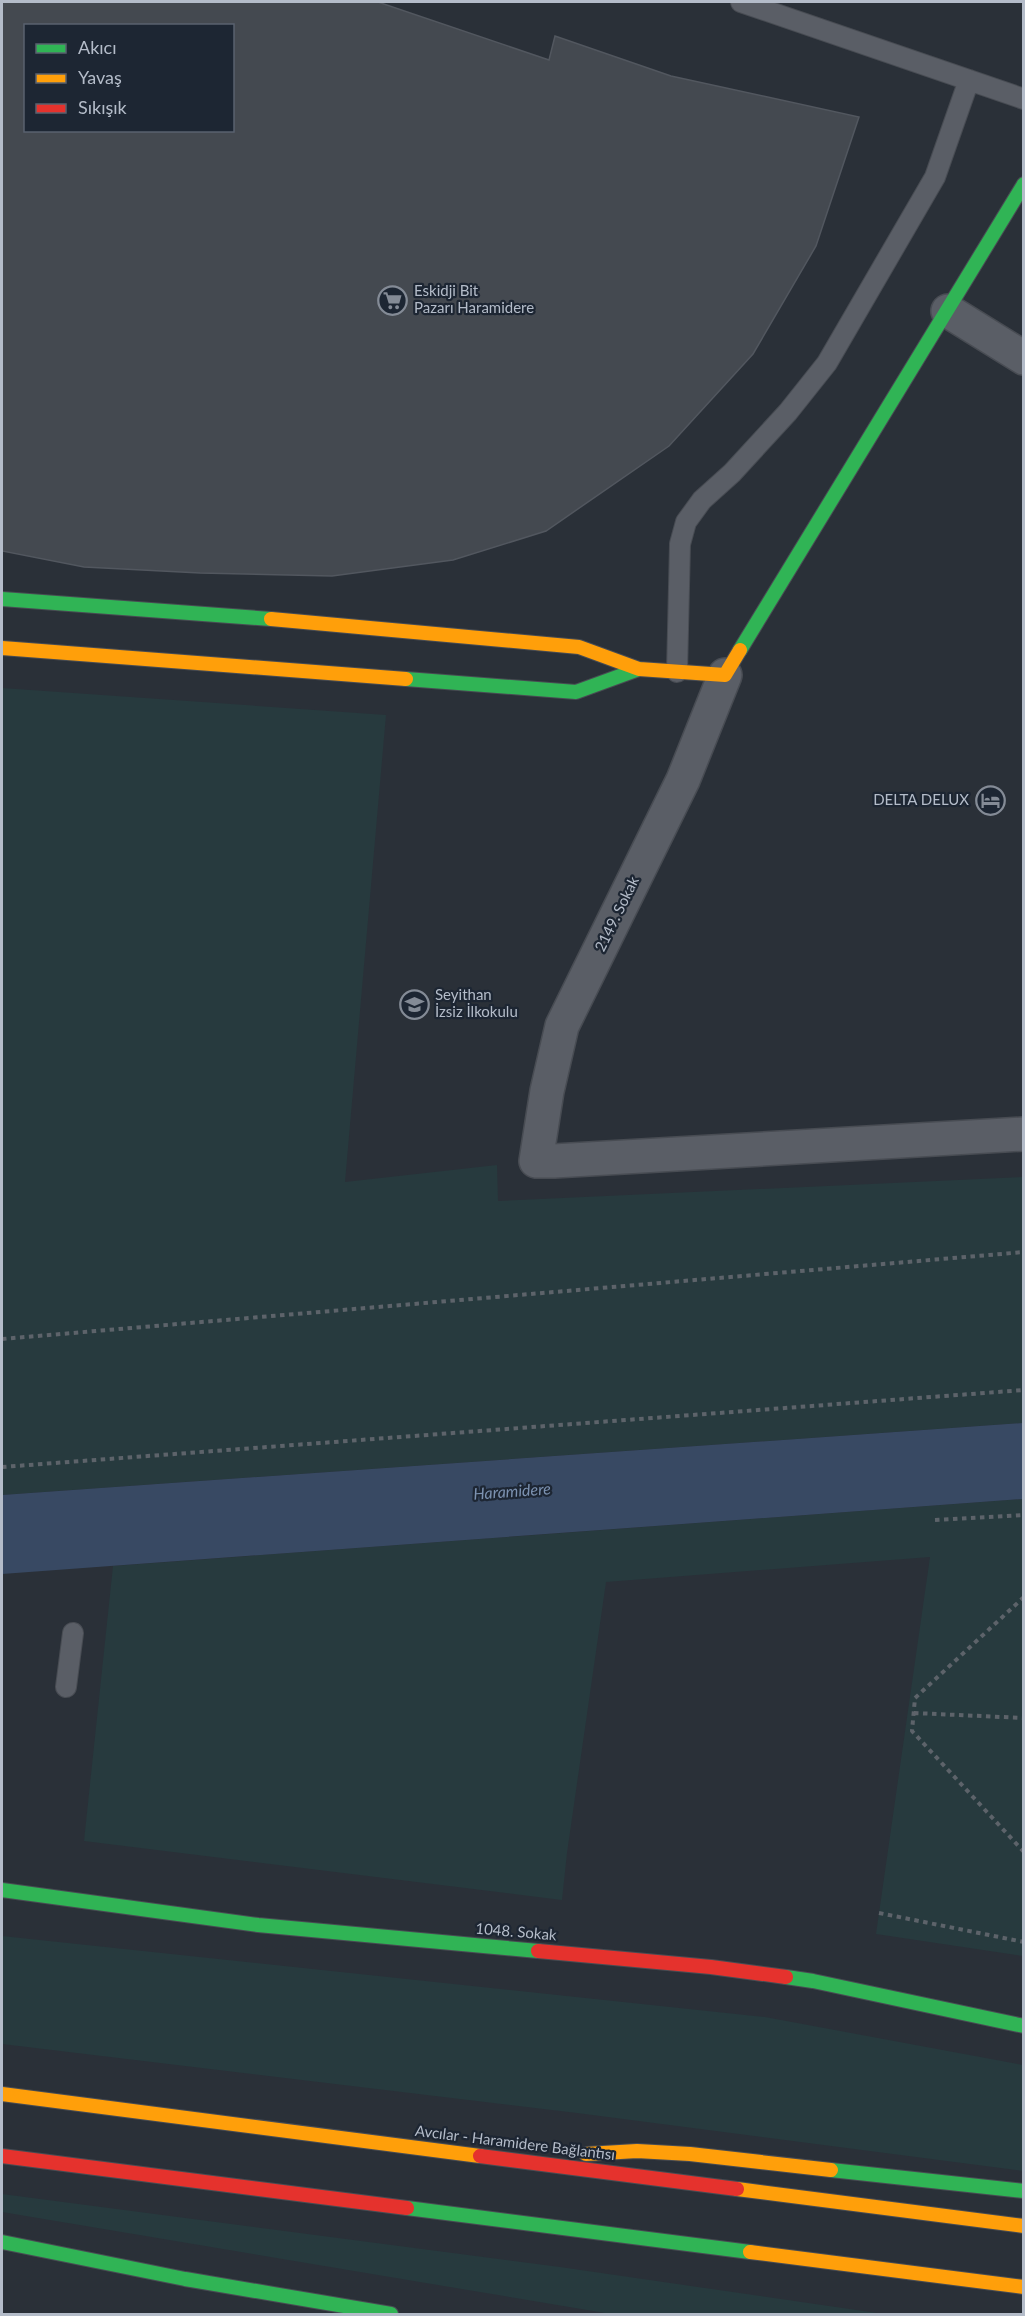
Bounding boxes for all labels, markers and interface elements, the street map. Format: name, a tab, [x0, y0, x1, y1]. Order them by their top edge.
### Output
legend	[24, 24, 234, 132]
text: Akıcı	[78, 36, 117, 58]
text: Yavaş	[78, 66, 122, 88]
text: Sıkışık	[78, 96, 128, 118]
place label: Eskidji Bit Pazarı Haramidere	[414, 281, 534, 316]
supermarket icon: Eskidji Bit Pazarı Haramidere	[377, 284, 409, 316]
hotel icon: DELTA DELUX	[974, 784, 1006, 816]
place label: DELTA DELUX	[873, 790, 969, 808]
street label: 2149. Sokak	[590, 873, 642, 954]
place label: Seyithan İzsiz İlkokulu	[435, 985, 518, 1020]
school or university icon: Seyithan İzsiz İlkokulu	[398, 988, 430, 1020]
water label: Haramidere	[473, 1478, 552, 1503]
street label: 1048. Sokak	[475, 1918, 558, 1944]
street label: Avcılar - Haramidere Bağlantısı	[414, 2121, 616, 2163]

